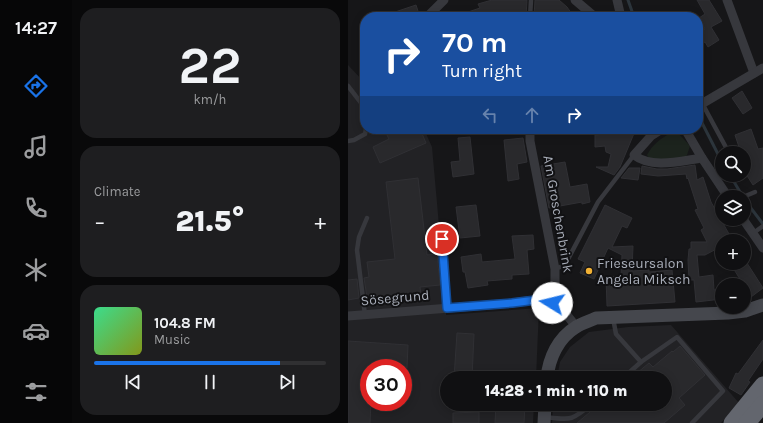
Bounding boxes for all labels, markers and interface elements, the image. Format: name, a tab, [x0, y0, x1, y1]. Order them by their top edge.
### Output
text: 14:27	[15, 17, 57, 39]
text: 70 m	[442, 26, 507, 59]
icon: right	[376, 28, 428, 80]
text: 22	[179, 35, 241, 96]
text: Turn right	[442, 60, 522, 82]
icon: directions	[22, 72, 50, 100]
text: km/h	[194, 92, 226, 107]
icon: left	[479, 104, 501, 126]
icon: ahead	[521, 104, 543, 126]
icon: right	[563, 104, 585, 126]
icon: music	[22, 133, 50, 161]
map controls	[715, 146, 751, 314]
button: search	[715, 146, 751, 182]
street label: Am Groschenbrink	[539, 154, 577, 274]
text: Climate	[94, 184, 140, 199]
button: layers	[715, 190, 751, 226]
icon: phone	[22, 194, 50, 222]
text: 21.5°	[175, 203, 245, 239]
text: −	[94, 209, 106, 235]
text: +	[314, 209, 326, 235]
pin	[425, 222, 459, 256]
icon: arrive	[431, 228, 453, 250]
button: +	[715, 234, 751, 270]
place label: Frieseursalon Angela Miksch	[597, 255, 691, 288]
icon: climate	[22, 256, 50, 284]
marker: Frieseursalon Angela Miksch	[584, 266, 594, 276]
button: −	[715, 278, 751, 314]
position arrow	[531, 282, 573, 324]
street label: Sösegrund	[360, 287, 430, 309]
text: 104.8 FM	[154, 314, 216, 332]
icon: car	[22, 317, 50, 345]
text: Music	[154, 332, 190, 347]
speed limit sign: 30	[360, 359, 412, 411]
icon: previous	[122, 371, 144, 393]
icon: pause	[199, 371, 221, 393]
icon: next	[276, 371, 298, 393]
icon: filters	[22, 378, 50, 406]
text: 14:28 · 1 min · 110 m	[485, 382, 627, 400]

